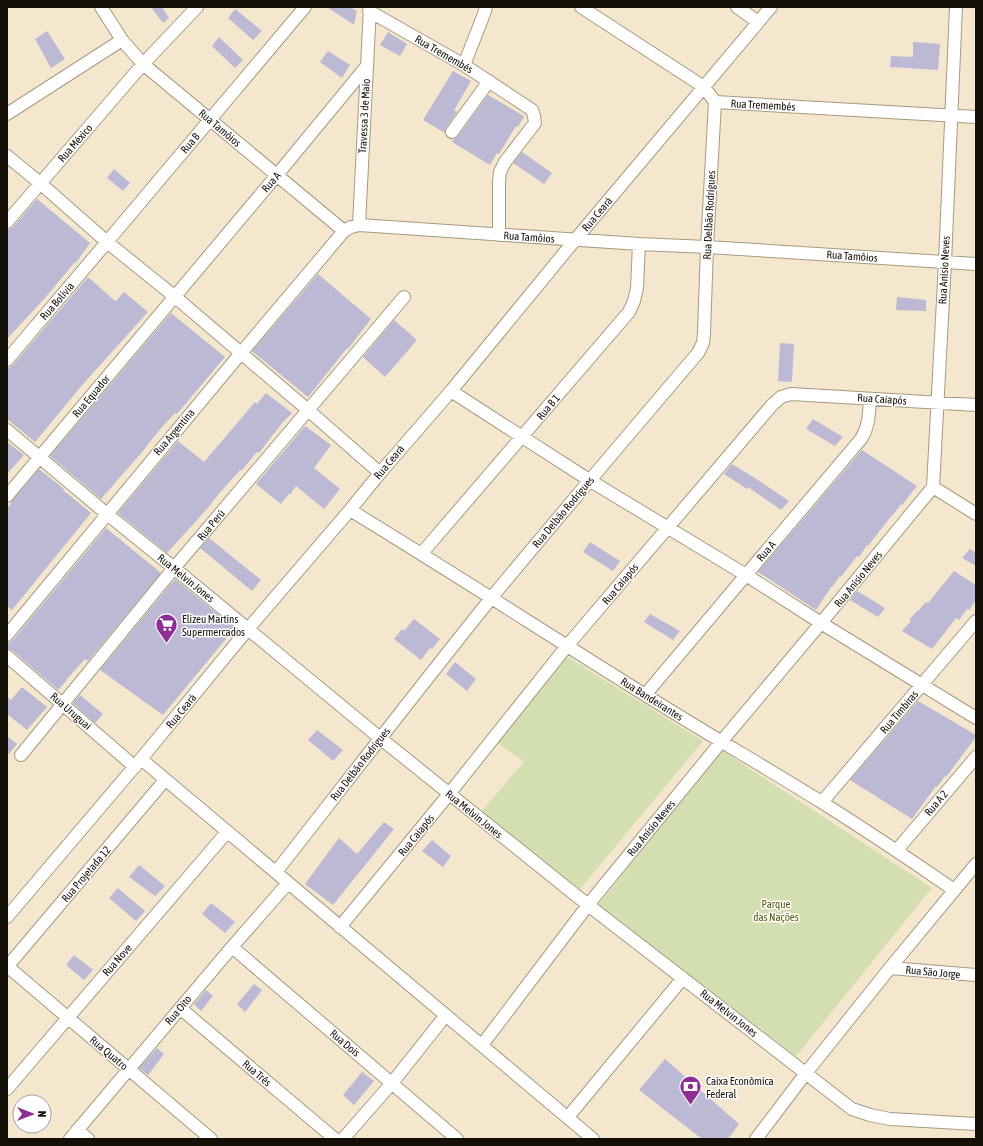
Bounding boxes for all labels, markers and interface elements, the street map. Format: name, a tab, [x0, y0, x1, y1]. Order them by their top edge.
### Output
street label: Rua Tremembés	[413, 33, 475, 75]
street label: Travessa 3 de Maio	[356, 78, 372, 154]
street label: Rua Tremembés	[730, 97, 796, 113]
street label: Rua Tamôios	[196, 107, 244, 149]
street label: Rua México	[55, 122, 95, 164]
street label: Rua B	[178, 130, 202, 156]
street label: Rua A	[259, 169, 283, 195]
street label: Rua Delbão Rodrigues	[701, 170, 717, 260]
street label: Rua Ceará	[579, 195, 615, 233]
street label: Rua Tamôios	[503, 229, 555, 245]
street label: Rua Anísio Neves	[936, 235, 952, 304]
street label: Rua Tamôios	[826, 248, 878, 264]
street label: Rua Bolívia	[38, 280, 76, 322]
street label: Rua Equador	[70, 372, 113, 420]
street label: Rua Caiapós	[857, 391, 907, 407]
street label: Rua B 1	[534, 392, 562, 422]
street label: Rua Argentina	[151, 406, 197, 458]
street label: Rua Ceará	[371, 443, 407, 481]
street label: Rua Delbão Rodrigues	[530, 474, 596, 550]
street label: Rua Perú	[195, 507, 227, 543]
street label: Rua A	[754, 538, 778, 564]
street label: Rua Anísio Neves	[832, 549, 884, 609]
street label: Rua Melvin Jones	[155, 551, 217, 605]
street label: Rua Caiapós	[600, 561, 641, 607]
supermarket icon: Elizeu Martins Supermercados	[153, 612, 179, 645]
place label: Elizeu Martins Supermercados	[182, 613, 245, 638]
street label: Rua Bandeirantes	[619, 675, 685, 723]
street label: Rua Timbiras	[878, 688, 920, 736]
street label: Rua Uruguai	[48, 690, 94, 732]
street label: Rua Ceará	[164, 691, 198, 731]
street label: Rua Delbão Rodrigues	[328, 725, 392, 803]
street label: Rua Melvin Jones	[443, 787, 505, 841]
street label: Rua A 2	[922, 788, 950, 818]
street label: Rua Anísio Neves	[625, 798, 677, 858]
street label: Rua Caiapós	[396, 812, 436, 858]
street label: Rua Projetada 12	[59, 844, 113, 904]
park label: Parque das Nações	[753, 898, 799, 923]
street label: Rua Nove	[100, 942, 134, 978]
street label: Rua São Jorge	[905, 964, 961, 980]
street label: Rua Melvin Jones	[698, 987, 760, 1039]
street label: Rua Oito	[162, 993, 194, 1027]
street label: Rua Dois	[328, 1027, 362, 1059]
street label: Rua Quatro	[88, 1034, 130, 1072]
street label: Rua Três	[240, 1058, 274, 1089]
bank icon: Caixa Econômica Federal	[677, 1074, 703, 1107]
place label: Caixa Econômica Federal	[706, 1075, 774, 1100]
north arrow	[12, 1094, 52, 1134]
text: N	[36, 1111, 48, 1117]

